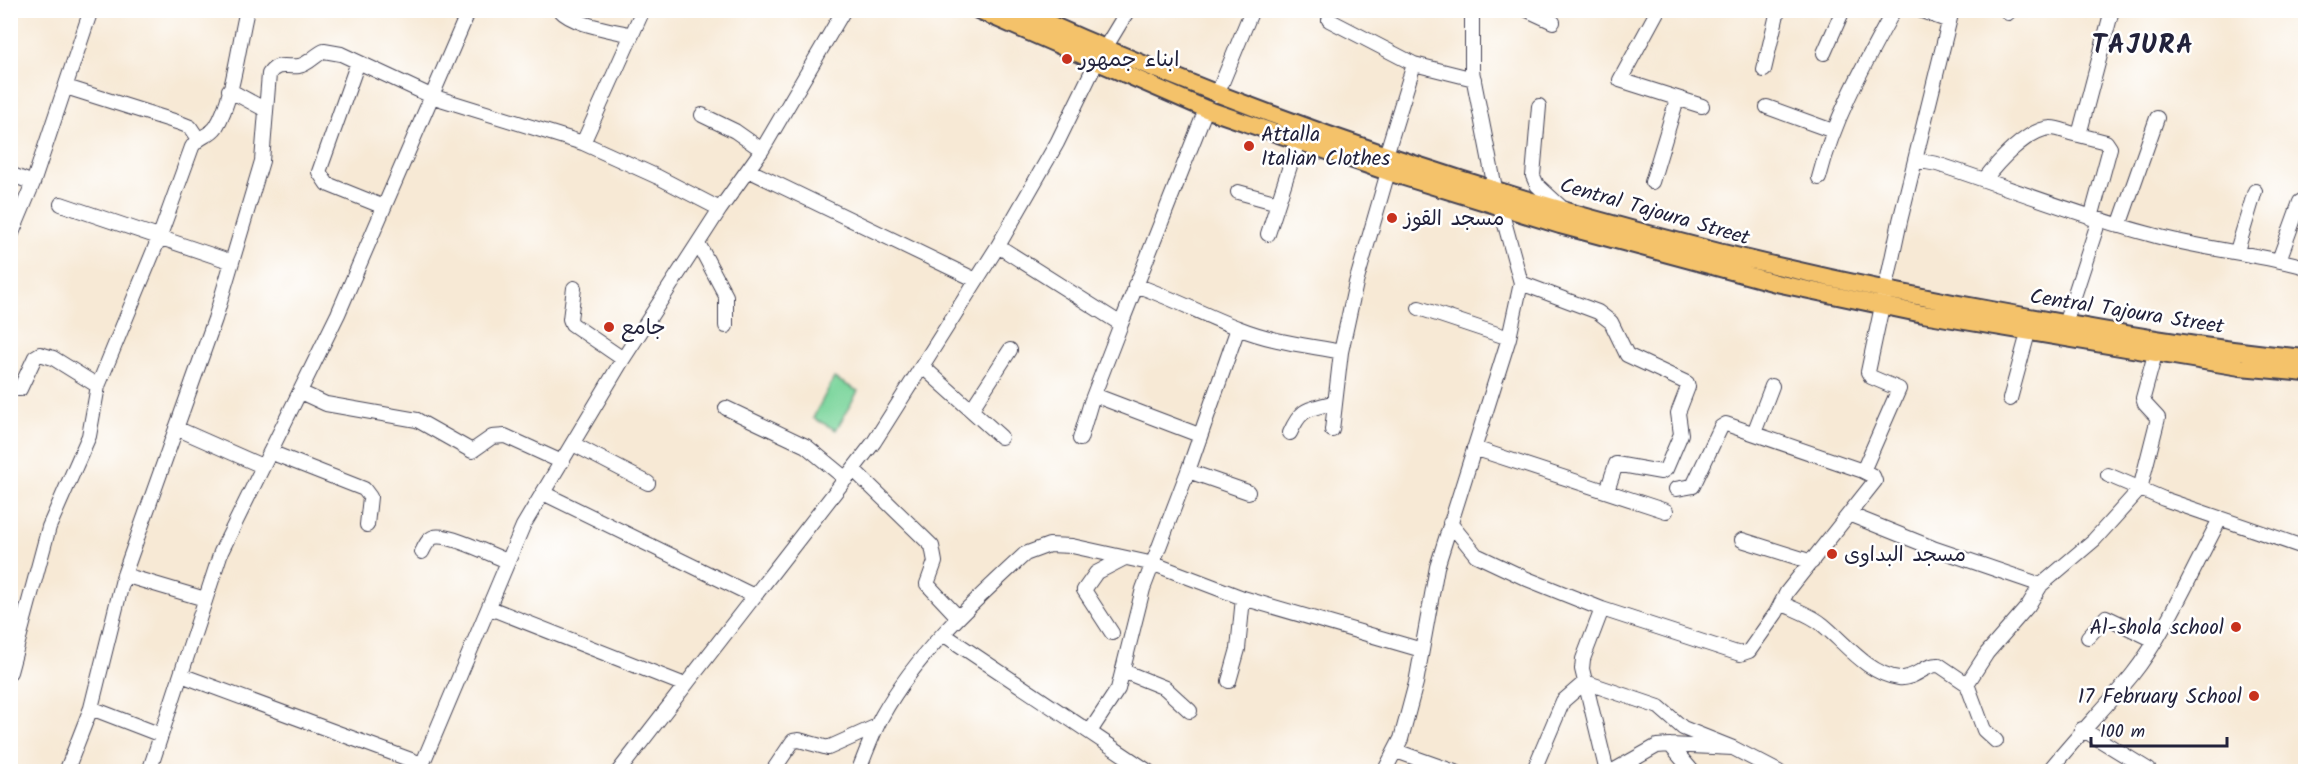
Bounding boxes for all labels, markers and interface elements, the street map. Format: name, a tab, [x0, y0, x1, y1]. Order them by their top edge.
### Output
district label: TAJURA	[2091, 24, 2195, 67]
place label: ابناء جمهور	[1077, 44, 1179, 77]
marker: ابناء جمهور	[1060, 52, 1074, 66]
place label: Attalla Italian Clothes	[1261, 119, 1390, 176]
marker: Attalla Italian Clothes	[1242, 139, 1256, 153]
street label: Central Tajoura Street	[1556, 170, 1754, 256]
place label: مسجد القوز	[1402, 203, 1504, 236]
marker: مسجد القوز	[1385, 211, 1399, 225]
street label: Central Tajoura Street	[2027, 281, 2227, 344]
place label: جامع	[621, 312, 666, 345]
marker: جامع	[602, 320, 616, 334]
place label: مسجد البداوى	[1844, 539, 1966, 572]
marker: مسجد البداوى	[1825, 547, 1839, 561]
place label: Al-shola school	[2090, 612, 2224, 645]
marker: Al-shola school	[2229, 620, 2243, 634]
place label: 17 February School	[2078, 681, 2242, 714]
marker: 17 February School	[2247, 689, 2261, 703]
scale bar	[2091, 710, 2228, 748]
text: 100 m	[2100, 718, 2145, 747]

